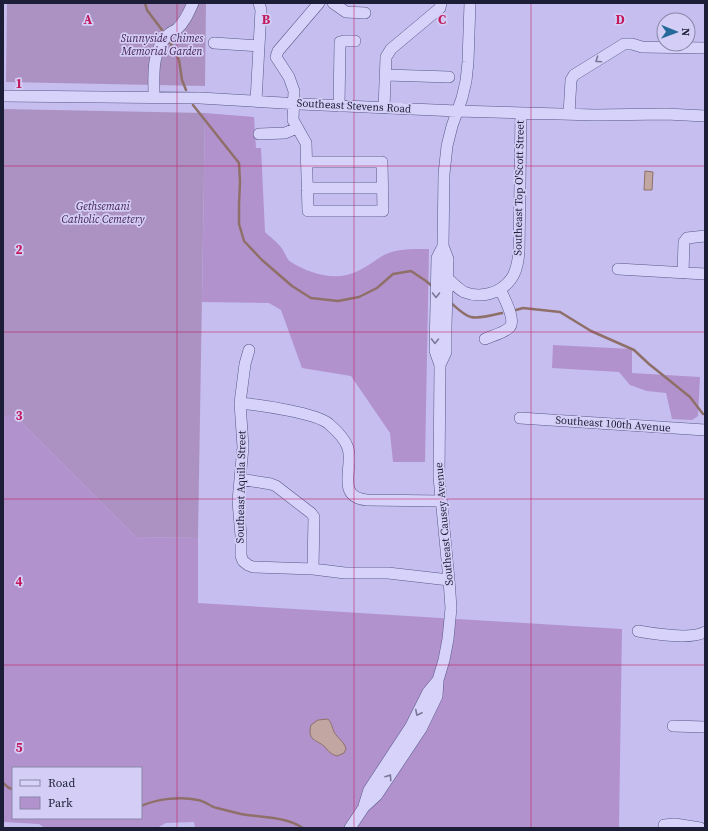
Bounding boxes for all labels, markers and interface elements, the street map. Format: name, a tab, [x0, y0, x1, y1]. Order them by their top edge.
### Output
text: A	[84, 11, 93, 28]
text: B	[262, 11, 271, 28]
text: C	[438, 11, 446, 28]
text: D	[615, 11, 625, 28]
north arrow	[656, 12, 696, 52]
text: N	[678, 28, 693, 36]
park label: Sunnyside Chimes Memorial Garden	[120, 31, 203, 59]
one-way arrow	[595, 55, 602, 63]
text: 1	[15, 75, 23, 92]
street label: Southeast Stevens Road	[296, 96, 412, 117]
street label: Southeast Top O'Scott Street	[510, 120, 528, 256]
park label: Gethsemani Catholic Cemetery	[62, 199, 145, 227]
text: 2	[15, 241, 23, 258]
one-way arrow	[432, 292, 440, 298]
one-way arrow	[431, 338, 440, 344]
text: 3	[15, 407, 23, 424]
street label: Southeast 100th Avenue	[555, 412, 672, 436]
street label: Southeast Aquila Street	[233, 430, 249, 544]
street label: Southeast Causey Avenue	[431, 461, 457, 586]
text: 4	[15, 573, 23, 590]
one-way arrow	[415, 709, 422, 717]
text: 5	[15, 739, 23, 756]
legend	[12, 767, 142, 819]
one-way arrow	[384, 774, 392, 781]
text: Road	[48, 775, 75, 791]
text: Park	[48, 795, 73, 811]

